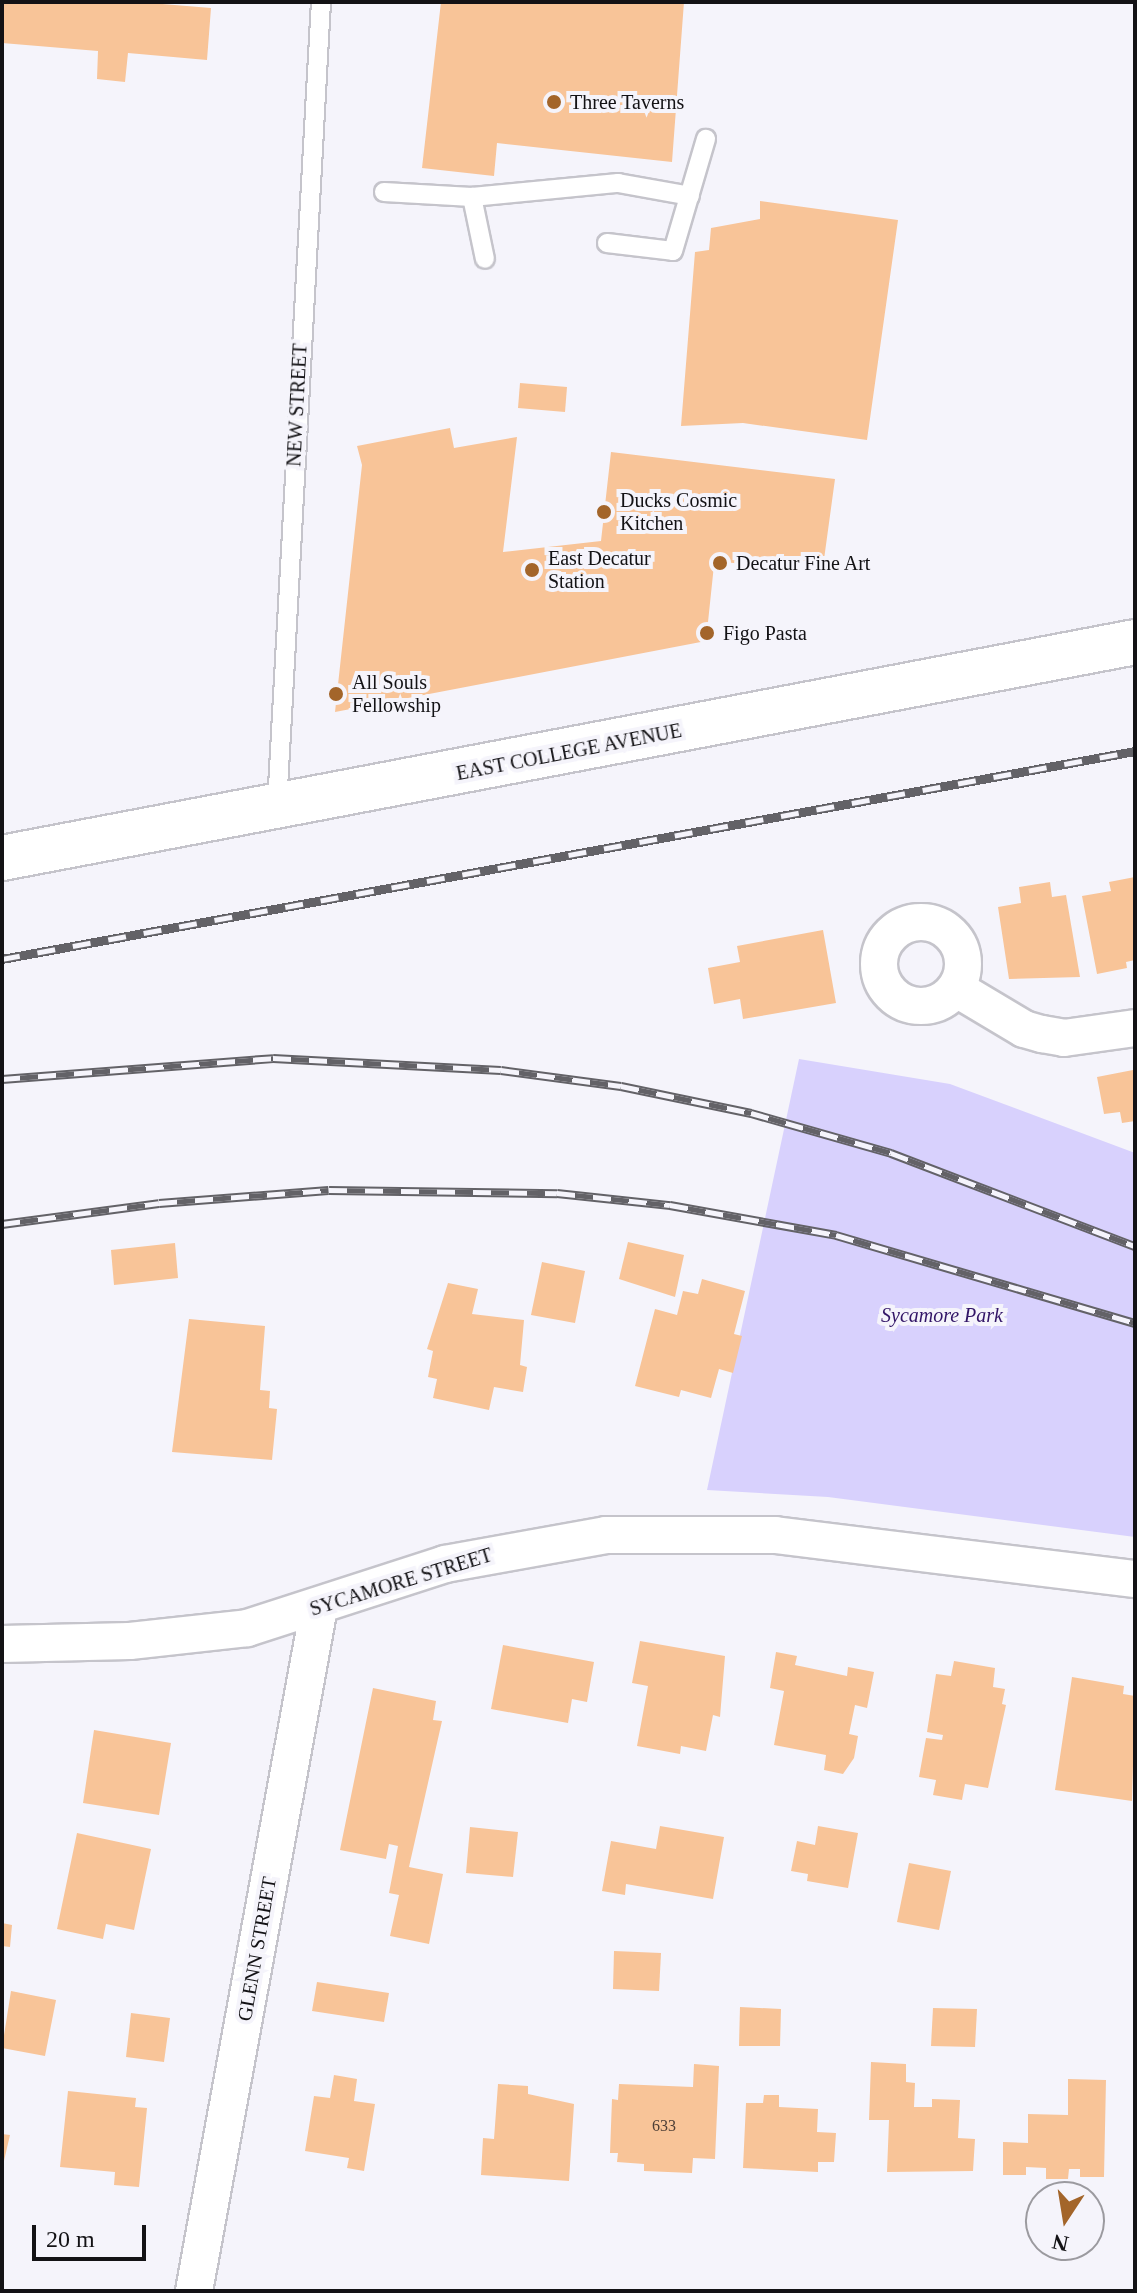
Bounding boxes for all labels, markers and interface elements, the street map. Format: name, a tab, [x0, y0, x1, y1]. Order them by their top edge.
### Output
place label: Three Taverns	[570, 90, 685, 114]
marker: Three Taverns	[545, 93, 563, 111]
street label: NEW STREET	[282, 343, 312, 467]
place label: Ducks Cosmic Kitchen	[620, 488, 737, 535]
marker: Ducks Cosmic Kitchen	[595, 503, 613, 521]
place label: East Decatur Station	[548, 546, 651, 593]
place label: Decatur Fine Art	[736, 551, 872, 575]
marker: Decatur Fine Art	[711, 554, 729, 572]
marker: East Decatur Station	[523, 561, 541, 579]
place label: Figo Pasta	[723, 621, 807, 645]
marker: Figo Pasta	[698, 624, 716, 642]
place label: All Souls Fellowship	[352, 670, 441, 717]
marker: All Souls Fellowship	[327, 685, 345, 703]
street label: EAST COLLEGE AVENUE	[453, 718, 685, 786]
park label: Sycamore Park	[881, 1303, 1003, 1327]
street label: SYCAMORE STREET	[307, 1543, 495, 1621]
street label: GLENN STREET	[232, 1875, 282, 2023]
house number: 633	[652, 2116, 676, 2136]
north arrow	[1025, 2181, 1105, 2261]
scale bar	[36, 2209, 150, 2259]
text: 20 m	[46, 2226, 95, 2252]
text: N	[1050, 2229, 1071, 2257]

